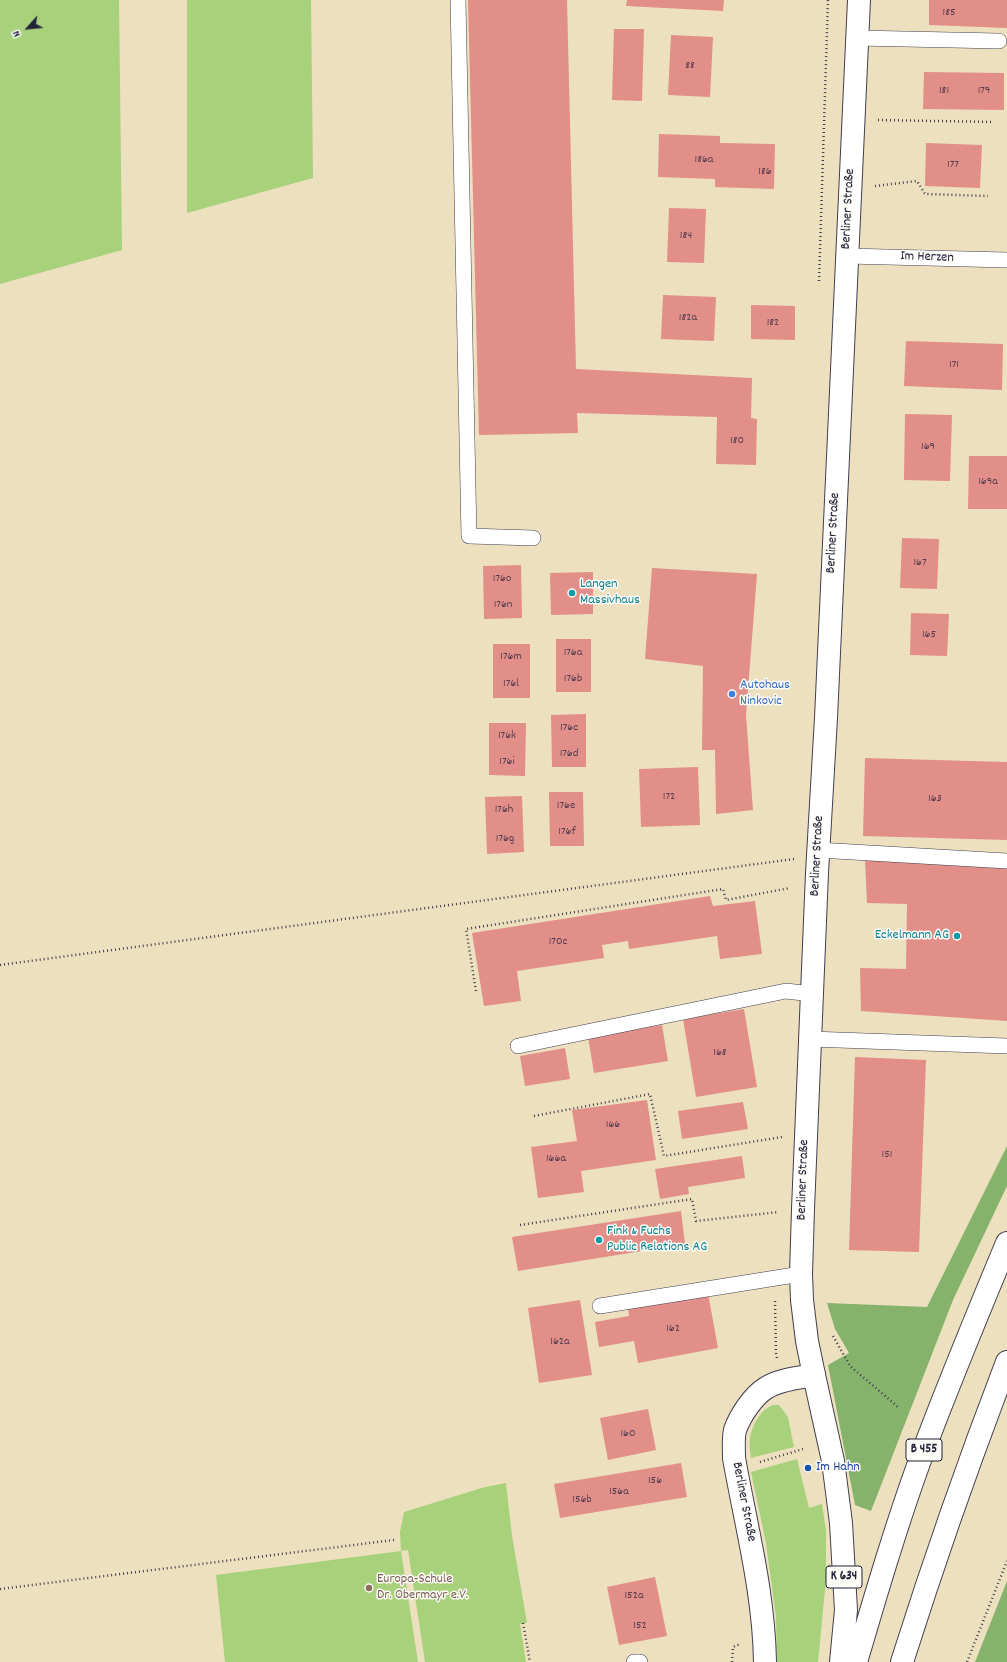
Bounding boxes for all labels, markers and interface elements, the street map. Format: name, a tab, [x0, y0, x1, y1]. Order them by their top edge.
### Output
house number: 185	[943, 6, 955, 20]
north arrow	[8, 8, 48, 48]
text: N	[9, 27, 26, 40]
house number: 88	[685, 59, 695, 73]
house number: 181	[939, 84, 949, 98]
house number: 179	[978, 84, 990, 98]
house number: 186a	[695, 153, 713, 167]
house number: 177	[947, 158, 959, 172]
house number: 186	[758, 165, 772, 179]
street label: Berliner Straße	[838, 168, 860, 250]
house number: 184	[680, 229, 692, 243]
street label: Im Herzen	[900, 249, 954, 267]
house number: 182a	[679, 311, 697, 325]
house number: 182	[767, 316, 779, 330]
house number: 171	[949, 358, 959, 372]
house number: 180	[730, 434, 744, 448]
house number: 169	[921, 440, 935, 454]
house number: 169a	[978, 475, 998, 489]
street label: Berliner Straße	[823, 492, 845, 574]
house number: 167	[913, 556, 927, 570]
house number: 176o	[493, 572, 511, 586]
place label: Langen Massivhaus	[580, 577, 640, 610]
marker: Langen Massivhaus	[567, 588, 577, 598]
house number: 176n	[494, 598, 512, 612]
house number: 165	[922, 628, 936, 642]
house number: 176a	[564, 646, 582, 660]
house number: 176m	[500, 650, 522, 664]
house number: 176b	[564, 672, 582, 686]
house number: 176l	[503, 677, 519, 691]
place label: Autohaus Ninkovic	[740, 678, 790, 710]
marker: Autohaus Ninkovic	[727, 689, 737, 699]
house number: 176c	[560, 721, 578, 735]
house number: 176k	[498, 729, 516, 743]
house number: 176d	[560, 747, 578, 761]
house number: 176i	[499, 755, 515, 769]
house number: 172	[663, 790, 675, 804]
house number: 163	[928, 792, 942, 806]
house number: 176e	[557, 799, 575, 813]
house number: 176h	[495, 803, 513, 817]
street label: Berliner Straße	[807, 815, 829, 897]
house number: 176f	[558, 825, 576, 839]
house number: 176g	[496, 832, 514, 846]
place label: Eckelmann AG	[875, 928, 949, 944]
marker: Eckelmann AG	[952, 931, 962, 941]
house number: 170c	[549, 935, 567, 949]
house number: 168	[713, 1046, 727, 1060]
house number: 166	[606, 1118, 620, 1132]
street label: Berliner Straße	[794, 1139, 814, 1221]
house number: 151	[882, 1148, 892, 1162]
house number: 166a	[546, 1152, 566, 1166]
place label: Fink & Fuchs Public Relations AG	[607, 1224, 707, 1256]
marker: Fink & Fuchs Public Relations AG	[594, 1235, 604, 1245]
house number: 162	[666, 1322, 680, 1336]
house number: 162a	[550, 1335, 570, 1349]
house number: 160	[620, 1427, 636, 1441]
road number: B 455	[906, 1439, 942, 1461]
place label: Im Hahn	[816, 1460, 860, 1476]
street label: Berliner Straße	[727, 1461, 759, 1543]
marker: Im Hahn	[803, 1463, 813, 1473]
house number: 156	[648, 1474, 662, 1488]
house number: 156a	[609, 1485, 629, 1499]
house number: 156b	[572, 1493, 592, 1507]
road number: K 634	[826, 1566, 862, 1588]
place label: Europa-Schule Dr. Obermayr e.V.	[377, 1572, 468, 1604]
marker: Europa-Schule Dr. Obermayr e.V.	[364, 1583, 374, 1593]
house number: 152a	[624, 1589, 644, 1603]
house number: 152	[633, 1619, 647, 1633]

